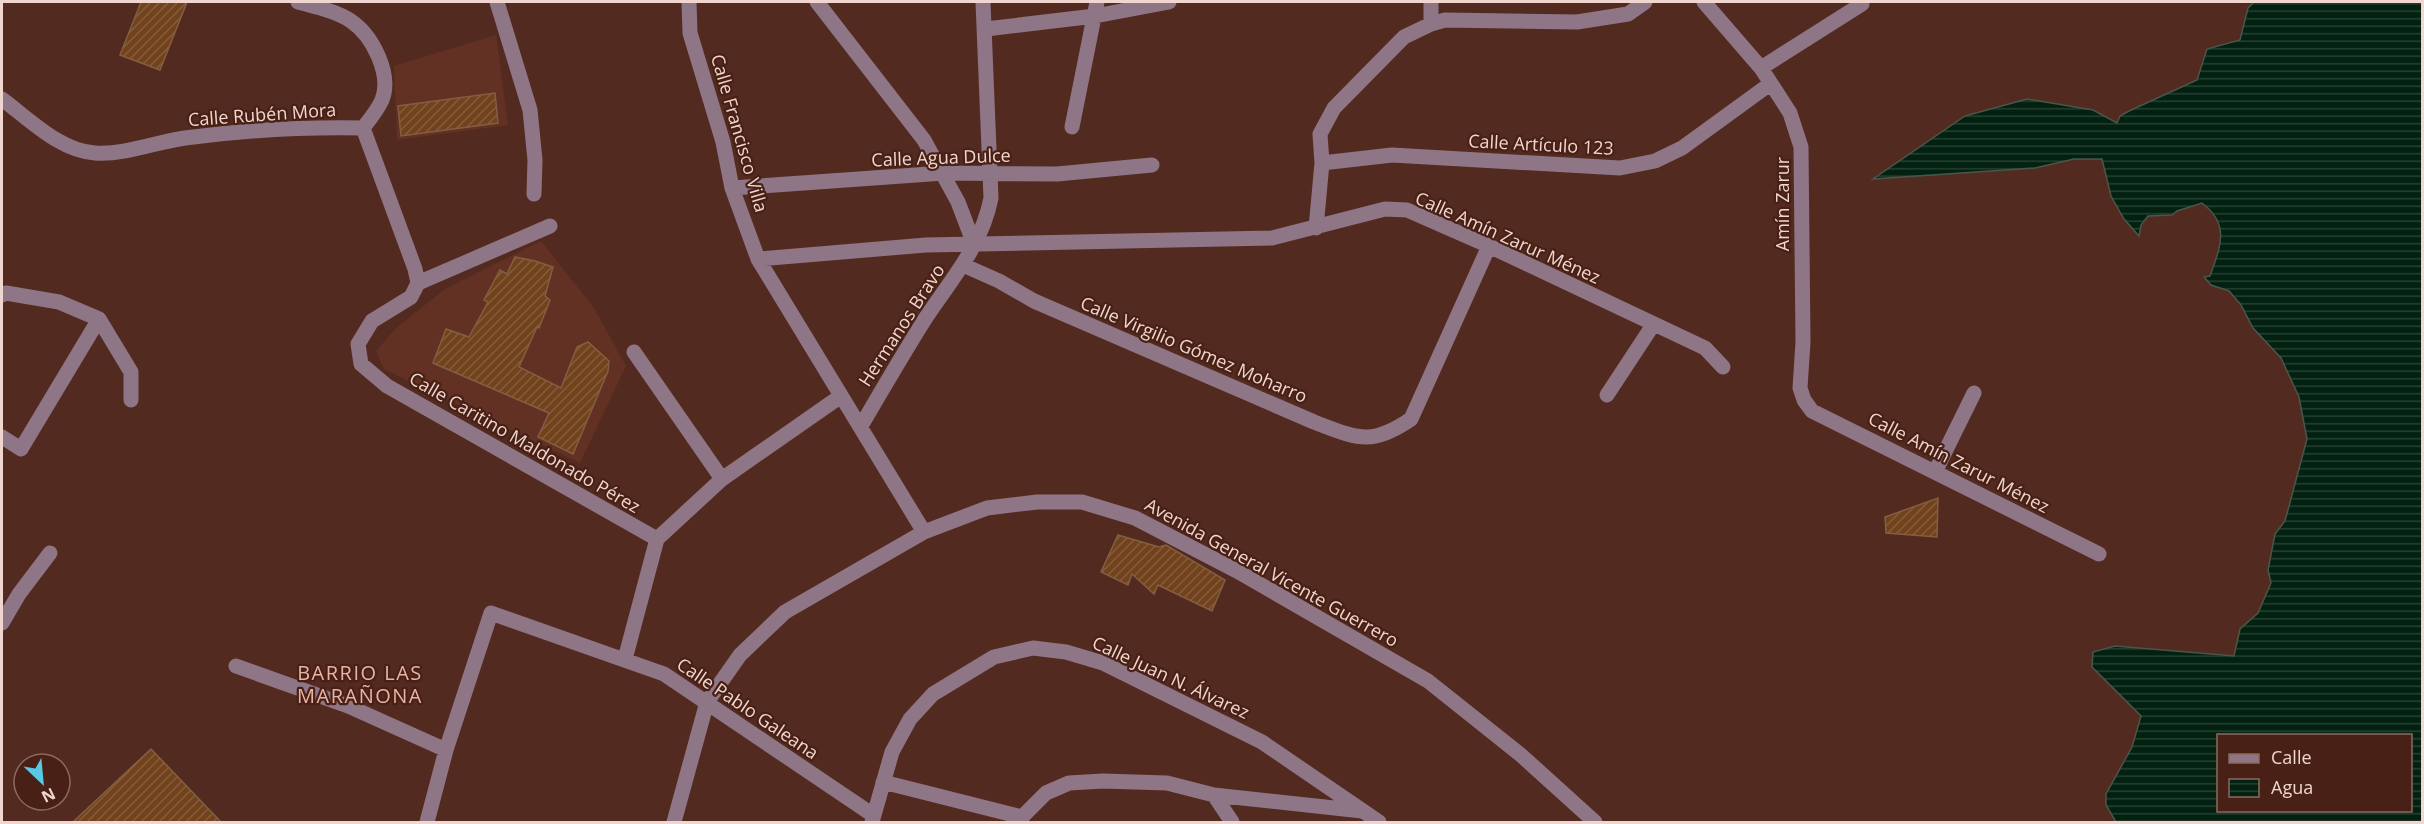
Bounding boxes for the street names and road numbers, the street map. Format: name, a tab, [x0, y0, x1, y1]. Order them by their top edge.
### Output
street label: Calle Francisco Villa	[706, 51, 774, 215]
street label: Calle Rubén Mora	[187, 97, 337, 131]
street label: Calle Artículo 123	[1468, 128, 1614, 160]
street label: Calle Agua Dulce	[871, 143, 1011, 171]
street label: Amín Zarur	[1770, 156, 1794, 251]
street label: Calle Amín Zarur Ménez	[1412, 185, 1604, 289]
street label: Hermanos Bravo	[852, 259, 950, 391]
street label: Calle Virgilio Gómez Moharro	[1077, 290, 1311, 408]
street label: Calle Caritino Maldonado Pérez	[405, 366, 645, 518]
street label: Calle Amín Zarur Ménez	[1864, 406, 2054, 518]
street label: Avenida General Vicente Guerrero	[1141, 492, 1403, 652]
street label: Calle Juan N. Álvarez	[1089, 630, 1253, 724]
street label: Calle Pablo Galeana	[673, 652, 823, 764]

